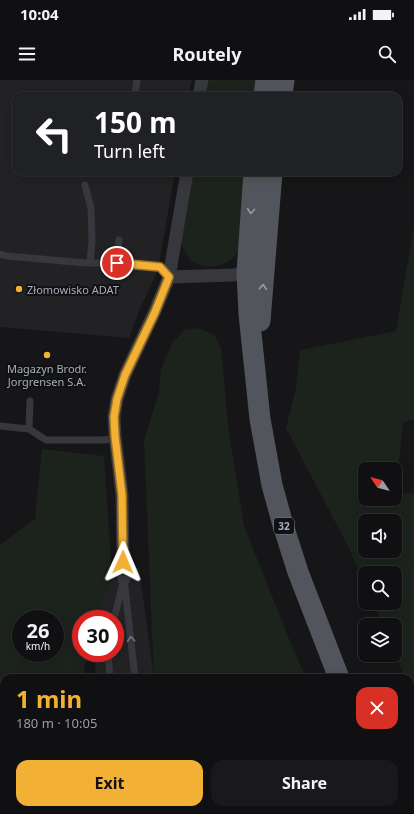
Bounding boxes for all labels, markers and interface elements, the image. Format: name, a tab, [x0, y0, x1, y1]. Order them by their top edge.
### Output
text: 10:04	[20, 4, 59, 24]
text: Routely	[173, 42, 241, 66]
icon: menu	[16, 43, 38, 65]
icon: search	[376, 43, 398, 65]
text: 150 m	[94, 103, 177, 141]
icon: left	[28, 108, 80, 160]
text: Turn left	[94, 139, 165, 163]
one-way arrow	[246, 208, 255, 214]
pin	[100, 246, 134, 280]
icon: arrive	[106, 252, 128, 274]
place label: Złomowisko ADAT	[27, 282, 119, 297]
marker: Złomowisko ADAT	[14, 284, 24, 294]
one-way arrow	[258, 284, 267, 290]
marker: Magazyn Brodr. Jorgrensen S.A.	[42, 350, 52, 360]
place label: Magazyn Brodr. Jorgrensen S.A.	[7, 361, 87, 389]
north arrow	[358, 462, 402, 506]
map controls	[358, 462, 402, 662]
button: sound	[358, 514, 402, 558]
road number: 32	[274, 518, 294, 534]
position arrow	[102, 541, 144, 583]
button: search	[358, 566, 402, 610]
speed limit sign: 30	[72, 610, 124, 662]
text: 26	[27, 617, 49, 644]
button: layers	[358, 618, 402, 662]
one-way arrow	[127, 636, 136, 642]
text: km/h	[26, 639, 50, 653]
text: 1 min	[16, 682, 82, 715]
button: close	[356, 687, 398, 729]
text: 180 m · 10:05	[16, 714, 97, 732]
button: Exit	[16, 760, 203, 806]
button: Share	[211, 760, 398, 806]

